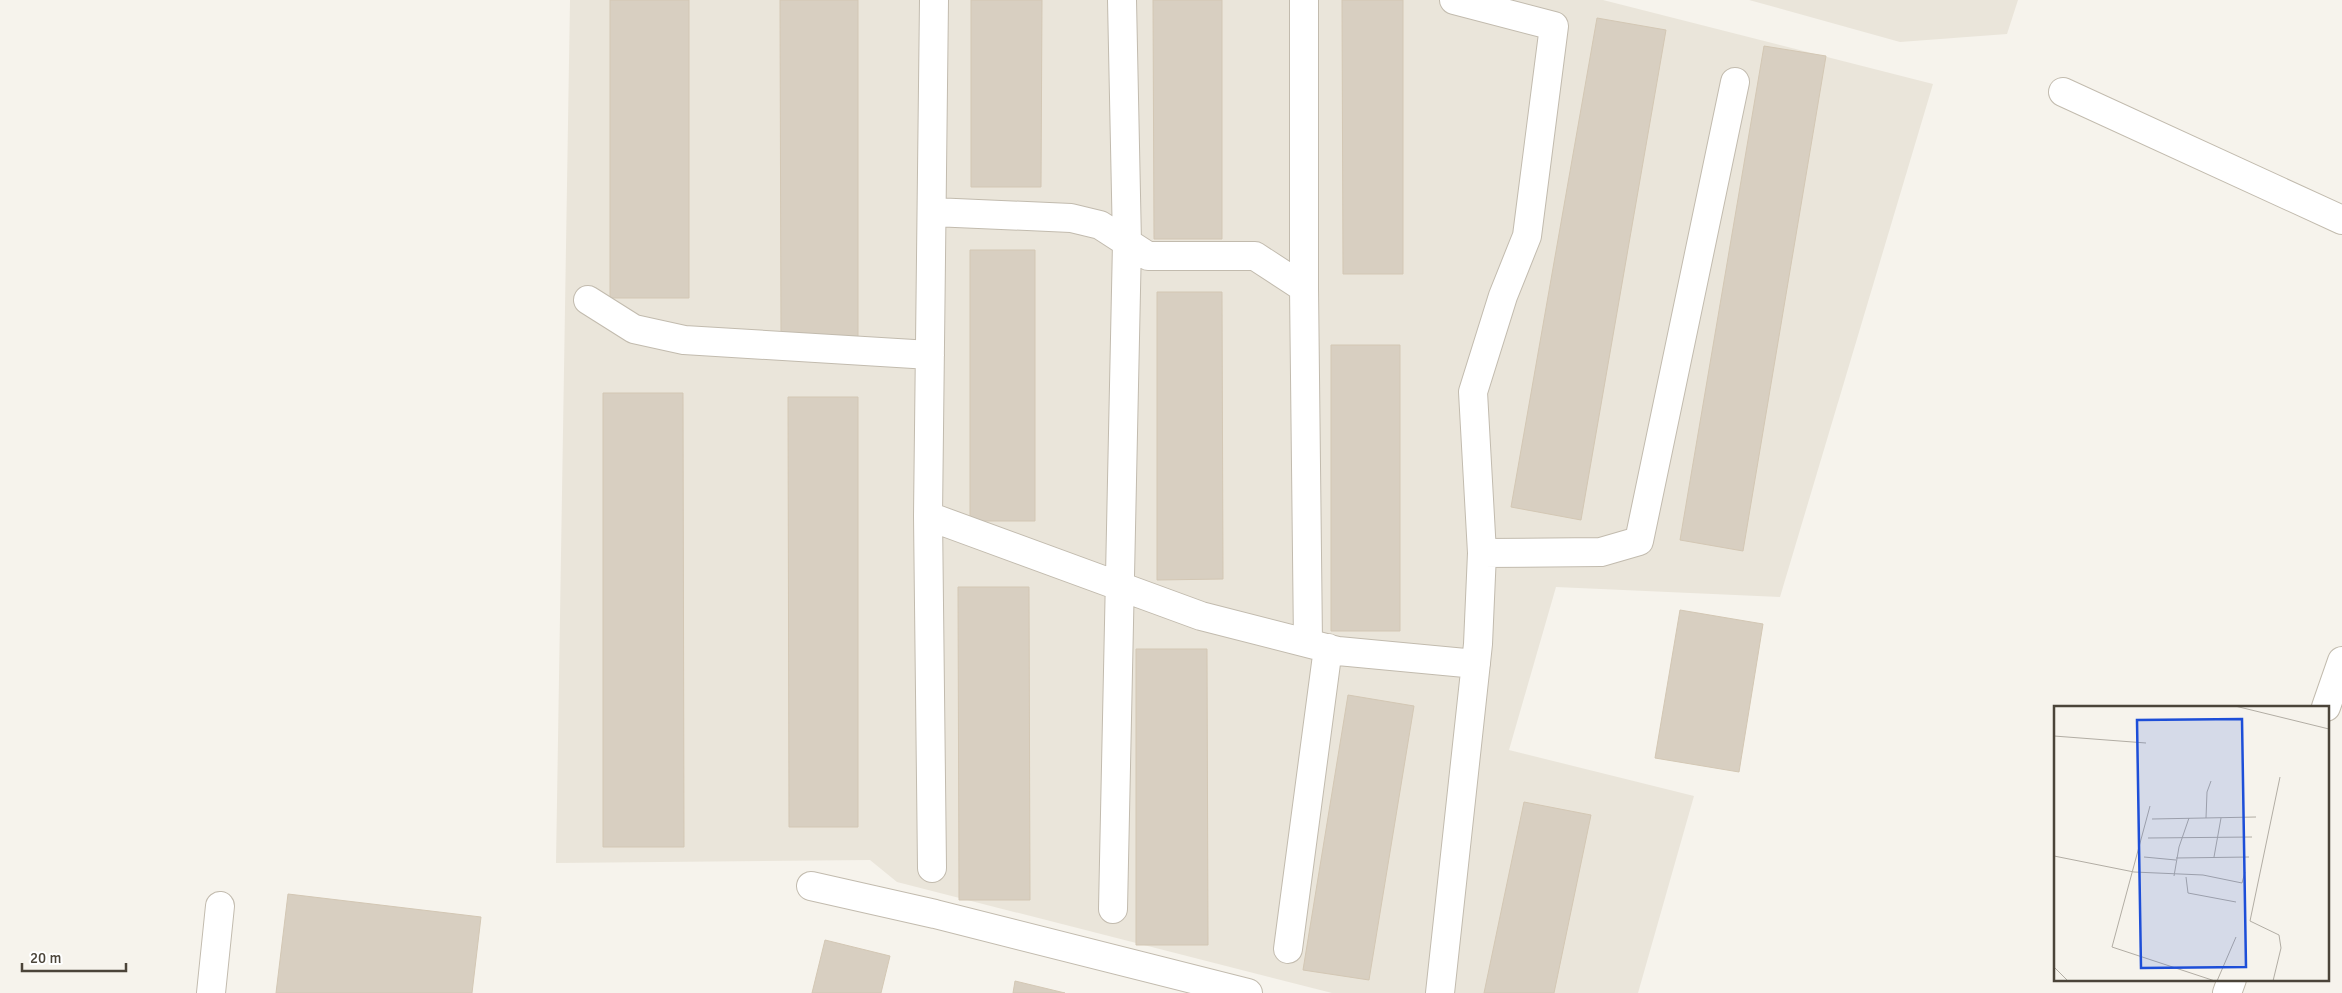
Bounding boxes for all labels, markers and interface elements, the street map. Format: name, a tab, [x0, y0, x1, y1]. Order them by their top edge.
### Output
inset map	[2054, 706, 2330, 980]
scale bar	[22, 940, 126, 972]
text: 20 m	[30, 949, 61, 967]

